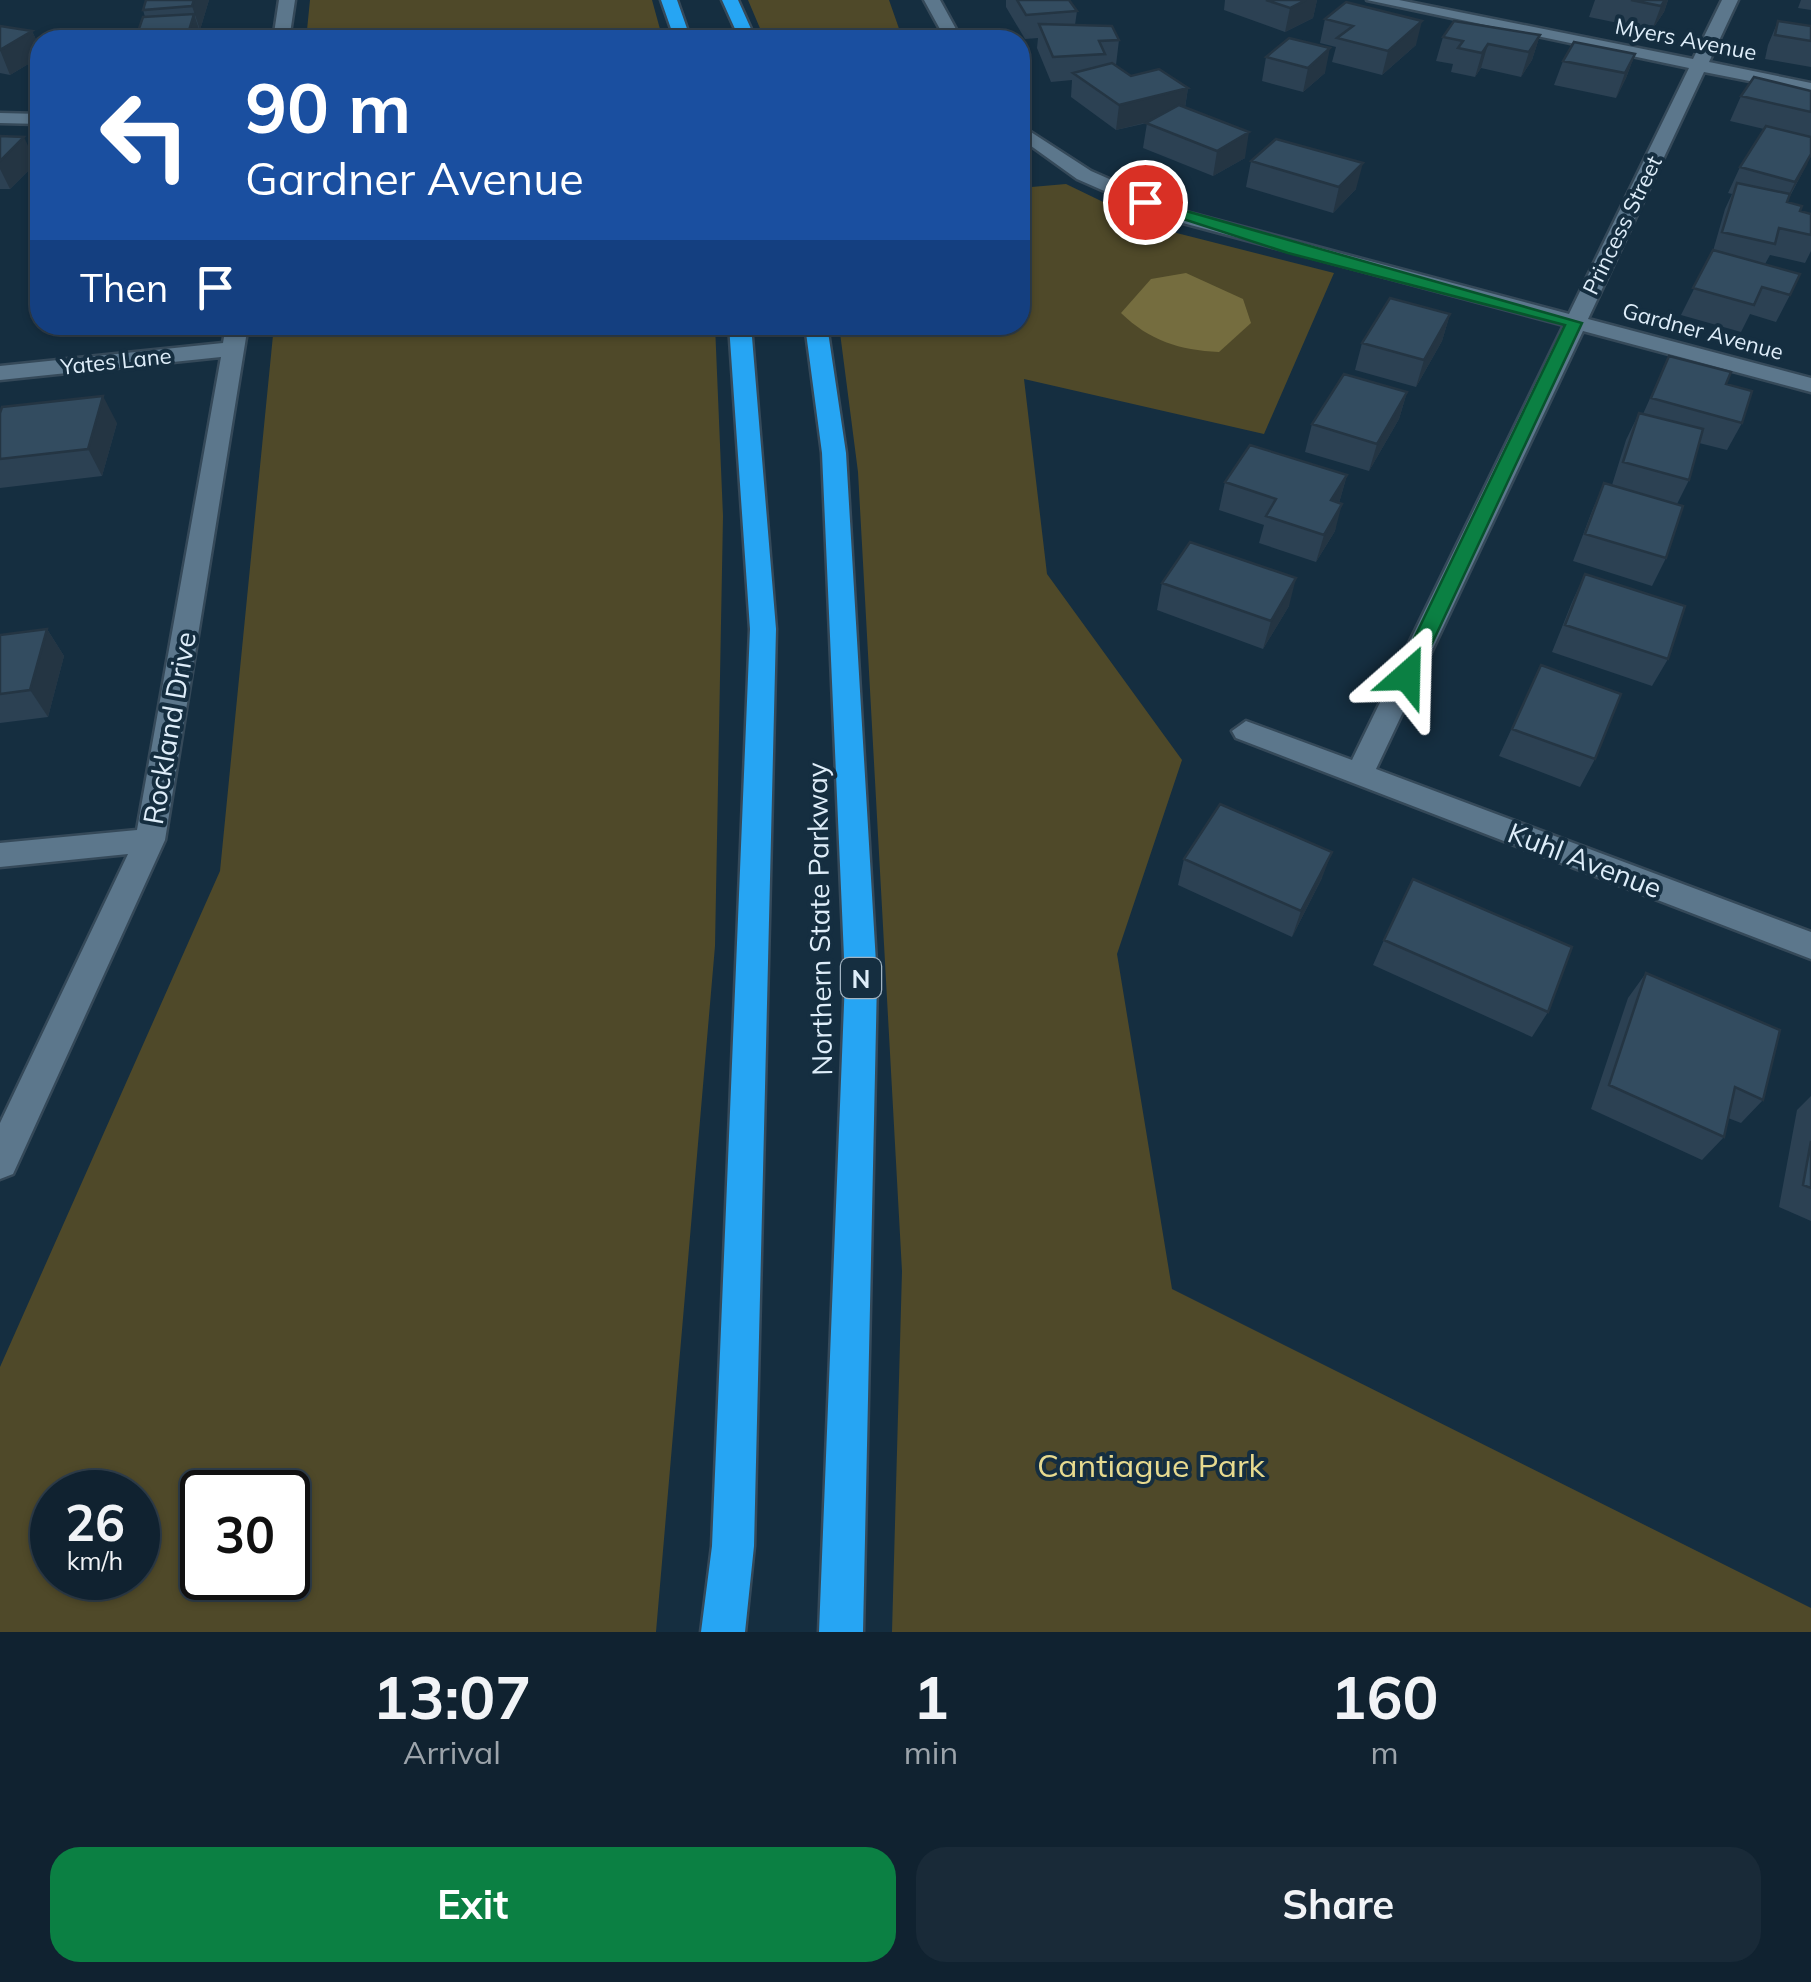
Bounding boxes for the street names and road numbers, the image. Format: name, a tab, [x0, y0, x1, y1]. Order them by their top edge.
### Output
street label: Myers Avenue	[1613, 12, 1759, 66]
street label: Princess Street	[1576, 151, 1668, 299]
street label: Gardner Avenue	[1619, 296, 1787, 366]
street label: Yates Lane	[58, 341, 173, 381]
street label: Rockland Drive	[135, 629, 203, 827]
street label: Northern State Parkway	[799, 762, 839, 1076]
street label: Kuhl Avenue	[1503, 815, 1667, 905]
road number: N	[841, 958, 881, 998]

